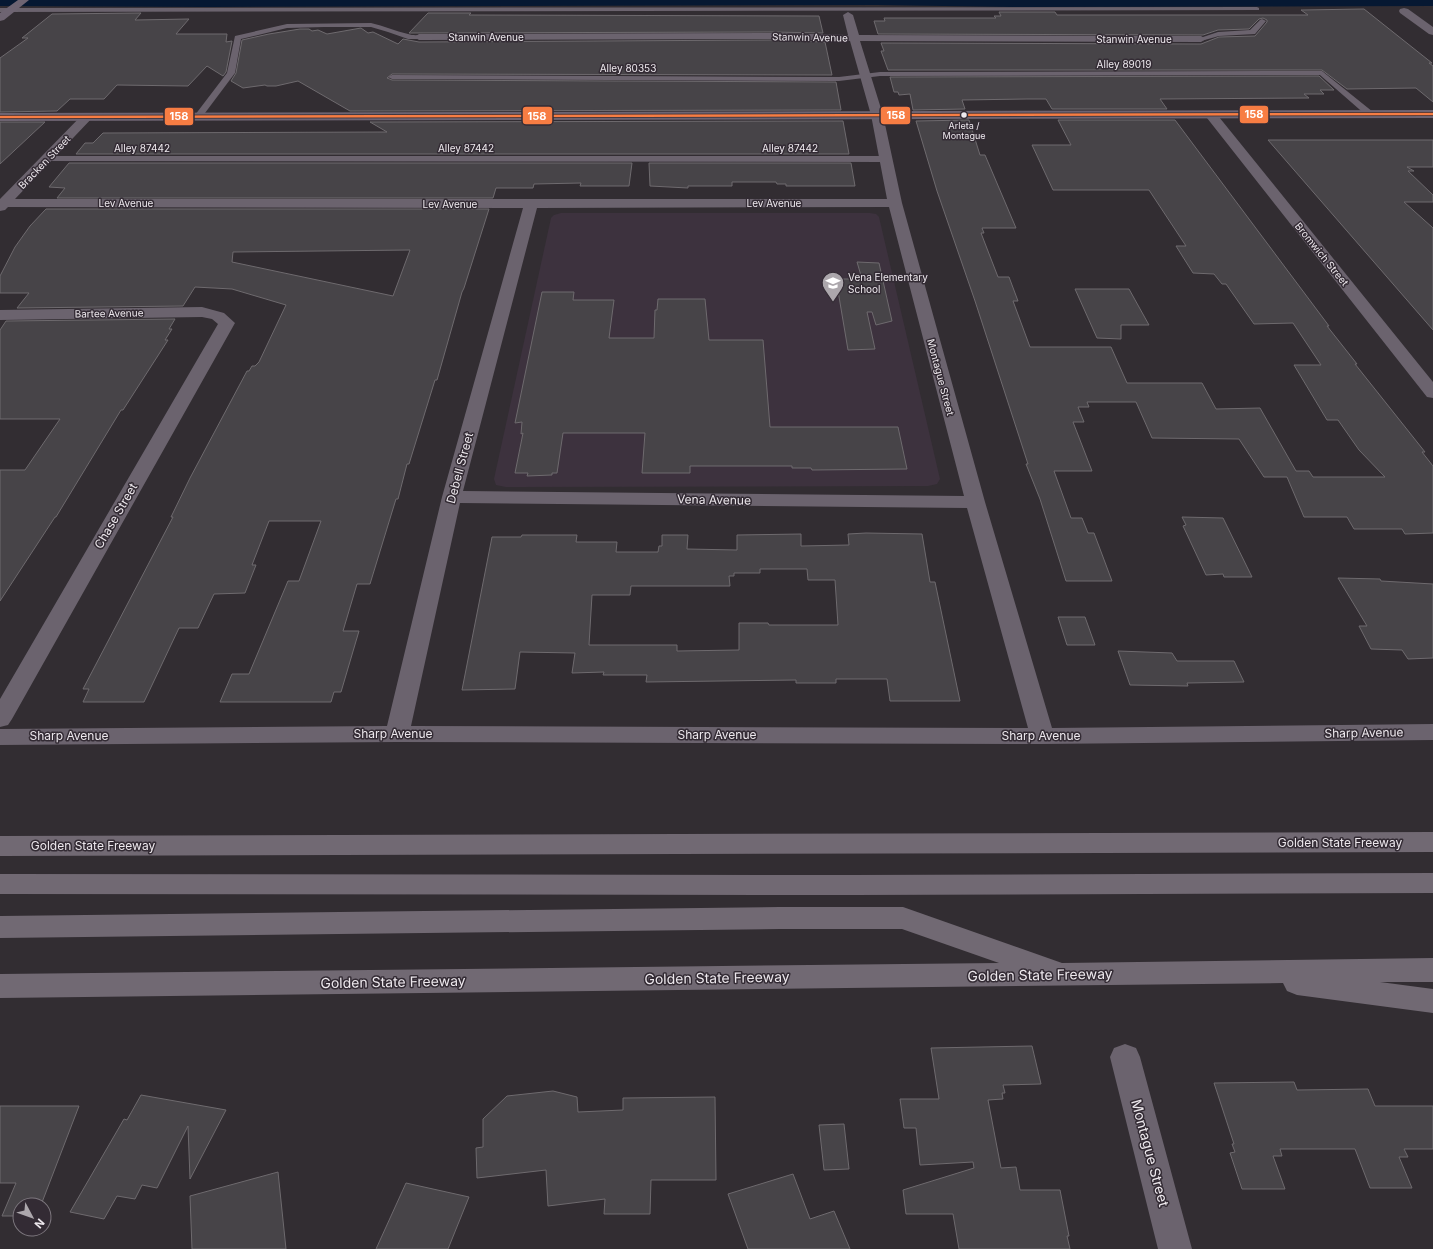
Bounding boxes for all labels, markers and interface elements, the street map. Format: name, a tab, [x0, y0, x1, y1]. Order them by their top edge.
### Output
street label: Stanwin Avenue	[772, 30, 848, 44]
street label: Stanwin Avenue	[448, 31, 524, 43]
street label: Stanwin Avenue	[1096, 33, 1172, 45]
street label: Alley 89019	[1097, 58, 1151, 70]
street label: Alley 80353	[600, 62, 656, 74]
line badge: 158	[1239, 105, 1269, 124]
line badge: 158	[522, 106, 553, 125]
line badge: 158	[880, 106, 911, 125]
line badge: 158	[164, 107, 194, 126]
text: 158	[1245, 107, 1263, 121]
text: 158	[887, 108, 905, 122]
text: 158	[170, 109, 188, 123]
text: 158	[528, 109, 546, 123]
marker: Arleta / Montague	[959, 110, 969, 120]
place label: Arleta / Montague	[943, 120, 985, 141]
street label: Bracken Street	[15, 132, 73, 191]
street label: Alley 87442	[114, 142, 170, 154]
street label: Alley 87442	[438, 142, 494, 154]
street label: Alley 87442	[762, 142, 818, 154]
street label: Lev Avenue	[99, 197, 154, 209]
street label: Lev Avenue	[747, 197, 802, 209]
street label: Lev Avenue	[423, 198, 478, 210]
street label: Bromwich Street	[1293, 220, 1352, 289]
school or university icon: Vena Elementary School	[820, 270, 846, 303]
place label: Vena Elementary School	[848, 271, 928, 295]
street label: Bartee Avenue	[74, 306, 144, 320]
street label: Montague Street	[925, 337, 957, 417]
street label: Debell Street	[443, 431, 476, 505]
street label: Chase Street	[91, 480, 140, 551]
street label: Vena Avenue	[677, 491, 751, 508]
street label: Sharp Avenue	[1324, 724, 1404, 741]
street label: Sharp Avenue	[353, 726, 433, 741]
street label: Sharp Avenue	[677, 727, 757, 742]
street label: Sharp Avenue	[29, 728, 109, 743]
street label: Sharp Avenue	[1001, 728, 1081, 743]
street label: Golden State Freeway	[1278, 835, 1402, 850]
street label: Golden State Freeway	[31, 838, 155, 853]
street label: Golden State Freeway	[967, 965, 1113, 984]
street label: Golden State Freeway	[644, 968, 790, 987]
street label: Golden State Freeway	[320, 972, 466, 991]
street label: Montague Street	[1128, 1097, 1173, 1209]
north arrow	[12, 1197, 52, 1237]
text: N	[32, 1216, 48, 1231]

